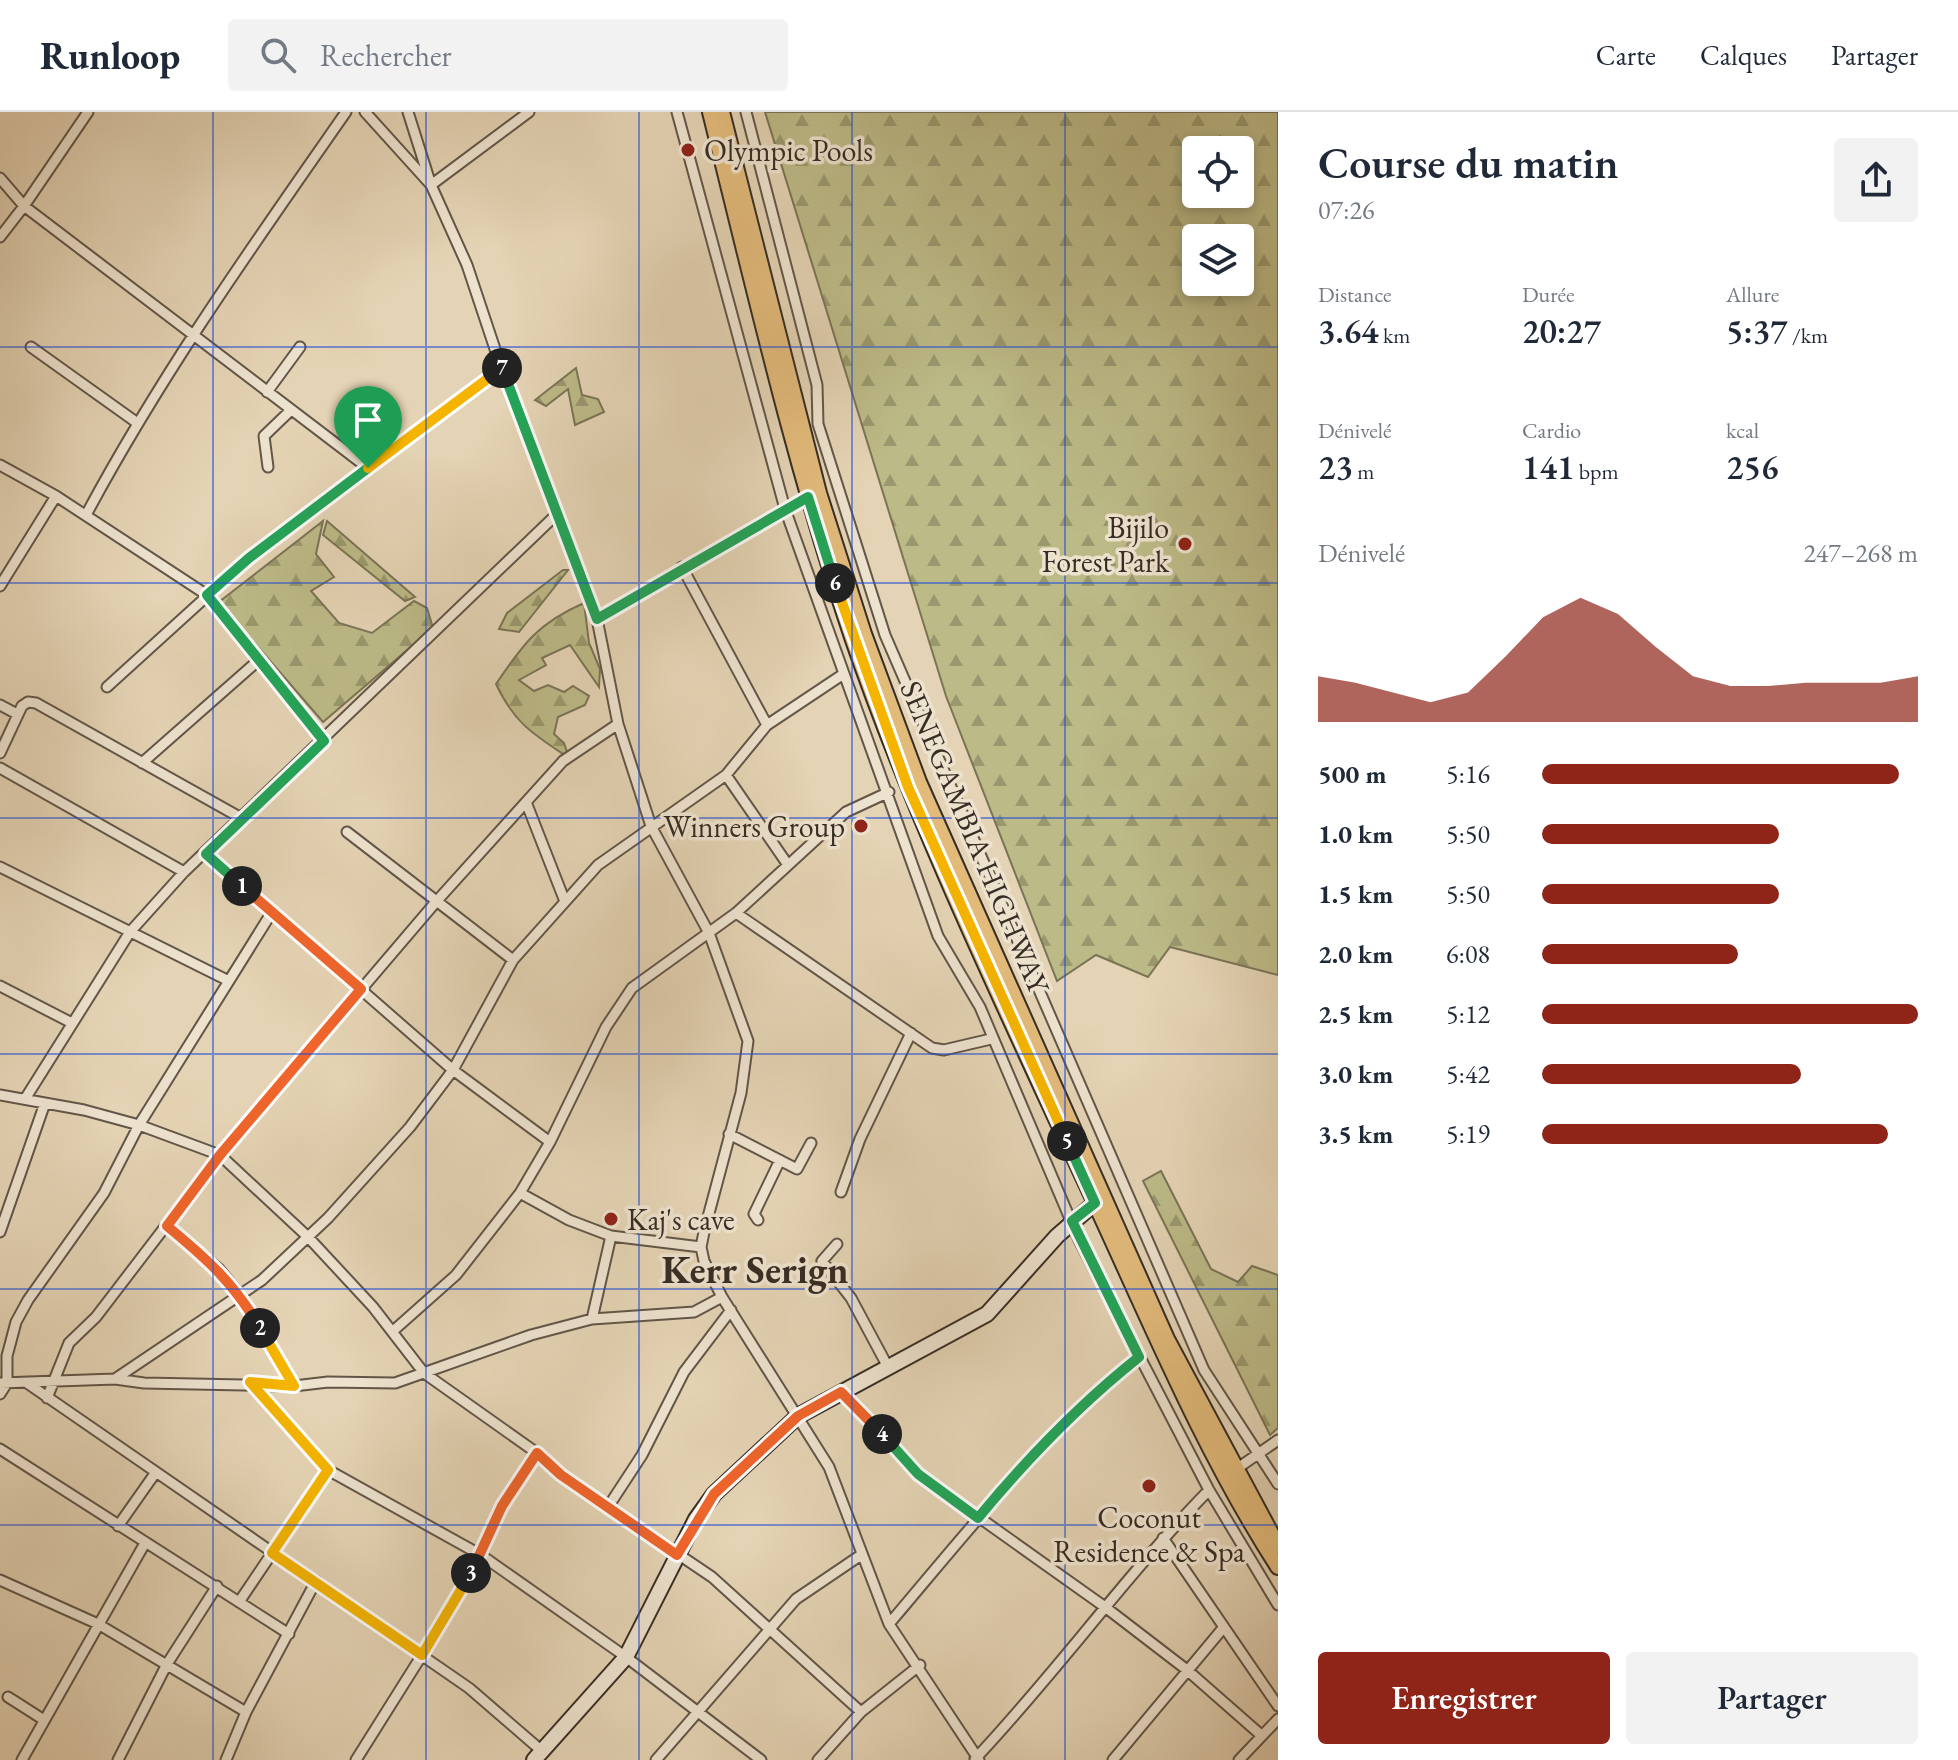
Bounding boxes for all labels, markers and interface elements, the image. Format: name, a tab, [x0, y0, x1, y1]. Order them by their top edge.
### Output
search box	[228, 19, 788, 91]
text: Runloop	[40, 31, 180, 80]
icon: search	[256, 33, 300, 77]
text: Rechercher	[320, 36, 452, 75]
text: Carte	[1596, 37, 1656, 73]
text: Calques	[1700, 37, 1787, 73]
text: Partager	[1831, 37, 1918, 73]
place label: Olympic Pools	[704, 131, 873, 170]
text: Course du matin	[1318, 134, 1619, 191]
map controls	[1182, 136, 1254, 296]
button: locate	[1182, 136, 1254, 208]
button: share	[1834, 138, 1918, 222]
marker: Olympic Pools	[679, 141, 697, 159]
text: 07:26	[1318, 193, 1374, 227]
button: layers	[1182, 224, 1254, 296]
text: Distance	[1318, 280, 1391, 309]
text: Durée	[1522, 280, 1574, 309]
text: Allure	[1726, 280, 1779, 309]
text: 3.64	[1318, 309, 1379, 353]
text: 20:27	[1522, 309, 1601, 353]
text: 5:37	[1726, 309, 1788, 353]
text: km	[1379, 321, 1410, 350]
text: /km	[1788, 321, 1828, 350]
pin: 7	[482, 348, 522, 388]
text: 7	[496, 353, 508, 382]
pin	[334, 386, 402, 468]
icon: arrive	[346, 398, 390, 442]
text: Dénivelé	[1318, 416, 1392, 445]
text: Cardio	[1522, 416, 1581, 445]
text: kcal	[1726, 416, 1759, 445]
text: 23	[1318, 445, 1353, 489]
text: 141	[1522, 445, 1574, 489]
text: 256	[1726, 445, 1778, 489]
text: m	[1353, 457, 1374, 486]
text: bpm	[1574, 457, 1619, 486]
place label: Bijilo Forest Park	[1042, 508, 1170, 581]
marker: Bijilo Forest Park	[1176, 535, 1194, 553]
text: Dénivelé	[1318, 536, 1405, 570]
text: 247–268 m	[1803, 536, 1918, 570]
pin: 6	[815, 563, 855, 603]
text: 6	[829, 568, 841, 597]
street label: SENEGAMBIA HIGHWAY	[891, 675, 1059, 1001]
text: 500 m	[1318, 757, 1386, 791]
text: 5:16	[1446, 757, 1490, 791]
place label: Winners Group	[664, 807, 845, 846]
marker: Winners Group	[852, 817, 870, 835]
text: 1.0 km	[1318, 817, 1393, 851]
text: 5:50	[1446, 817, 1490, 851]
pin: 1	[222, 866, 262, 906]
text: 1	[236, 871, 248, 900]
text: 1.5 km	[1318, 877, 1393, 911]
text: 5:50	[1446, 877, 1490, 911]
text: 2.0 km	[1318, 937, 1393, 971]
text: 6:08	[1446, 937, 1490, 971]
text: 2.5 km	[1318, 997, 1393, 1031]
text: 5:12	[1446, 997, 1490, 1031]
text: 3.0 km	[1318, 1057, 1393, 1091]
text: 5:42	[1446, 1057, 1490, 1091]
text: 3.5 km	[1318, 1117, 1393, 1151]
text: 5:19	[1446, 1117, 1490, 1151]
pin: 5	[1047, 1121, 1087, 1161]
text: 5	[1061, 1126, 1073, 1155]
place label: Kaj's cave	[627, 1200, 735, 1239]
marker: Kaj's cave	[602, 1210, 620, 1228]
district label: Kerr Serign	[661, 1245, 849, 1294]
pin: 2	[240, 1308, 280, 1348]
text: 2	[254, 1313, 266, 1342]
pin: 4	[862, 1414, 902, 1454]
text: 4	[876, 1419, 888, 1448]
marker: Coconut Residence & Spa	[1140, 1477, 1158, 1495]
place label: Coconut Residence & Spa	[1053, 1498, 1245, 1571]
pin: 3	[451, 1553, 491, 1593]
text: 3	[465, 1558, 477, 1587]
button: Enregistrer	[1318, 1652, 1610, 1744]
button: Partager	[1626, 1652, 1918, 1744]

